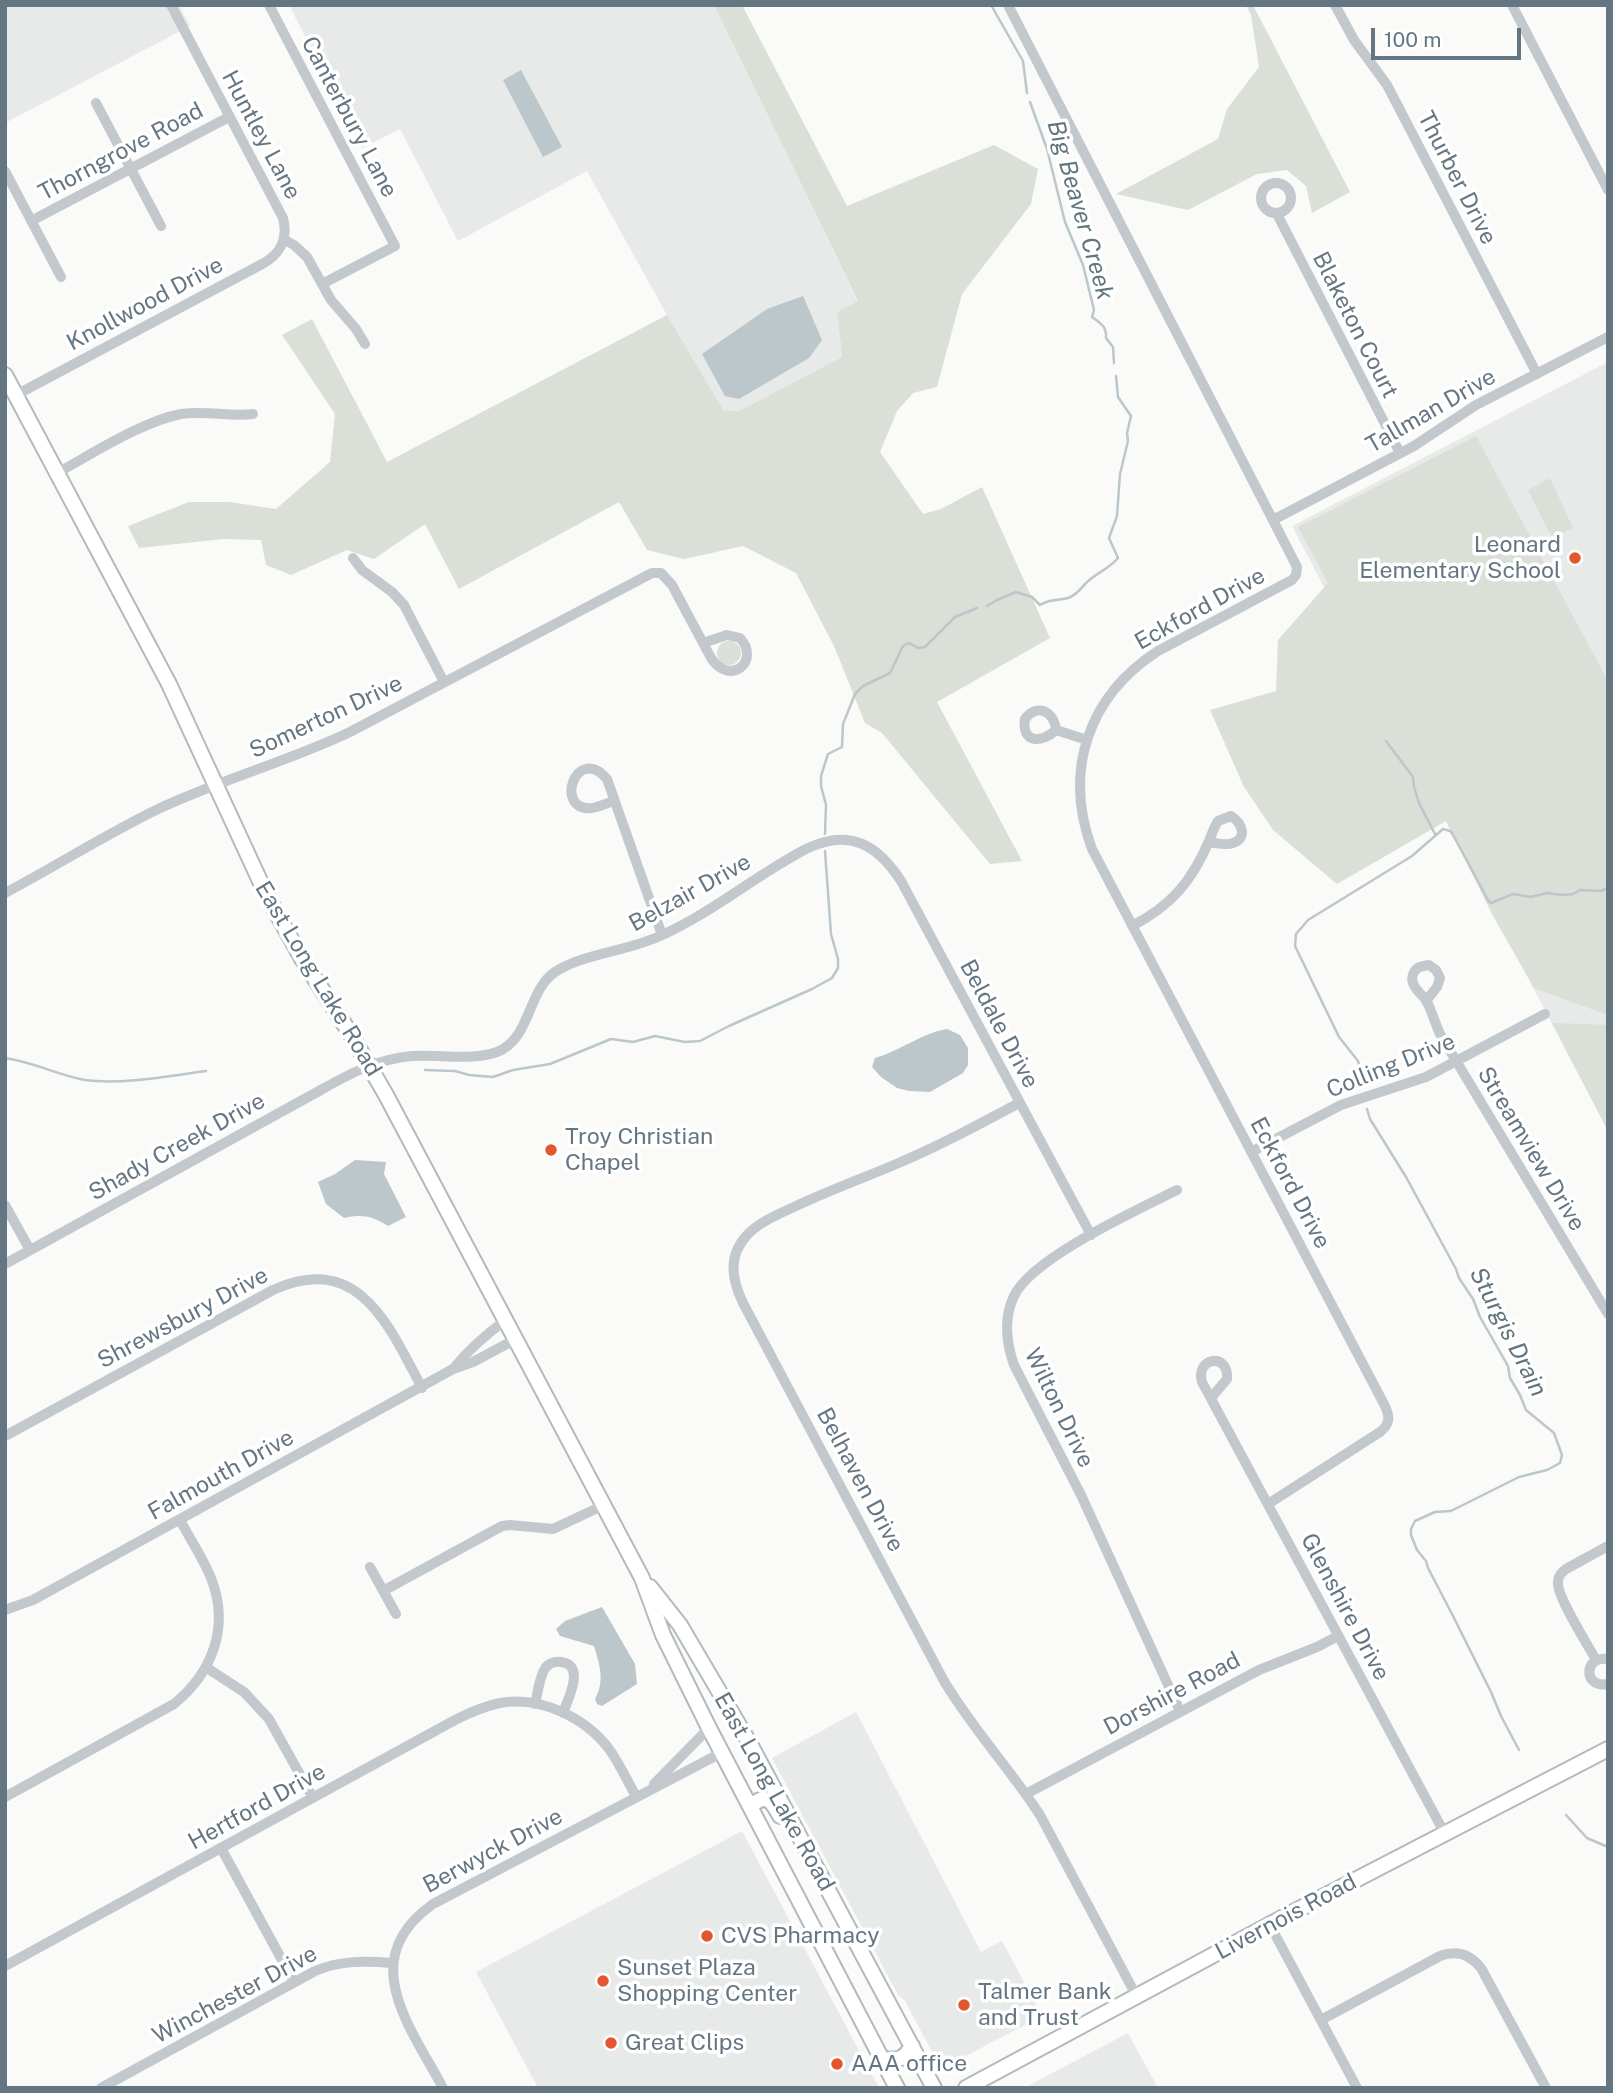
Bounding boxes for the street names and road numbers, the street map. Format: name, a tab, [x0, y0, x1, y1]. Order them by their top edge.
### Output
street label: Canterbury Lane	[295, 32, 403, 202]
street label: Huntley Lane	[216, 66, 306, 204]
street label: Thorngrove Road	[34, 97, 208, 207]
street label: Thurber Drive	[1412, 107, 1502, 249]
street label: Blaketon Court	[1306, 247, 1404, 403]
street label: Knollwood Drive	[62, 251, 228, 357]
street label: Tallman Drive	[1361, 363, 1501, 459]
street label: Eckford Drive	[1130, 562, 1270, 656]
street label: Somerton Drive	[245, 670, 407, 764]
street label: Belzair Drive	[624, 848, 756, 938]
street label: East Long Lake Road	[249, 876, 387, 1082]
street label: Beldale Drive	[954, 955, 1044, 1093]
street label: Colling Drive	[1323, 1028, 1459, 1104]
street label: Streamview Drive	[1471, 1062, 1591, 1236]
street label: Shady Creek Drive	[84, 1087, 270, 1207]
street label: Eckford Drive	[1244, 1113, 1336, 1253]
street label: Shrewsbury Drive	[93, 1261, 273, 1375]
street label: Wilton Drive	[1018, 1344, 1100, 1472]
street label: Belhaven Drive	[810, 1403, 910, 1557]
street label: Falmouth Drive	[143, 1424, 299, 1526]
street label: Glenshire Drive	[1295, 1529, 1395, 1685]
street label: Dorshire Road	[1099, 1646, 1245, 1742]
street label: East Long Lake Road	[708, 1688, 840, 1896]
street label: Hertford Drive	[184, 1758, 330, 1856]
street label: Berwyck Drive	[419, 1803, 567, 1899]
street label: Livernois Road	[1211, 1868, 1361, 1966]
street label: Winchester Drive	[148, 1940, 322, 2050]

